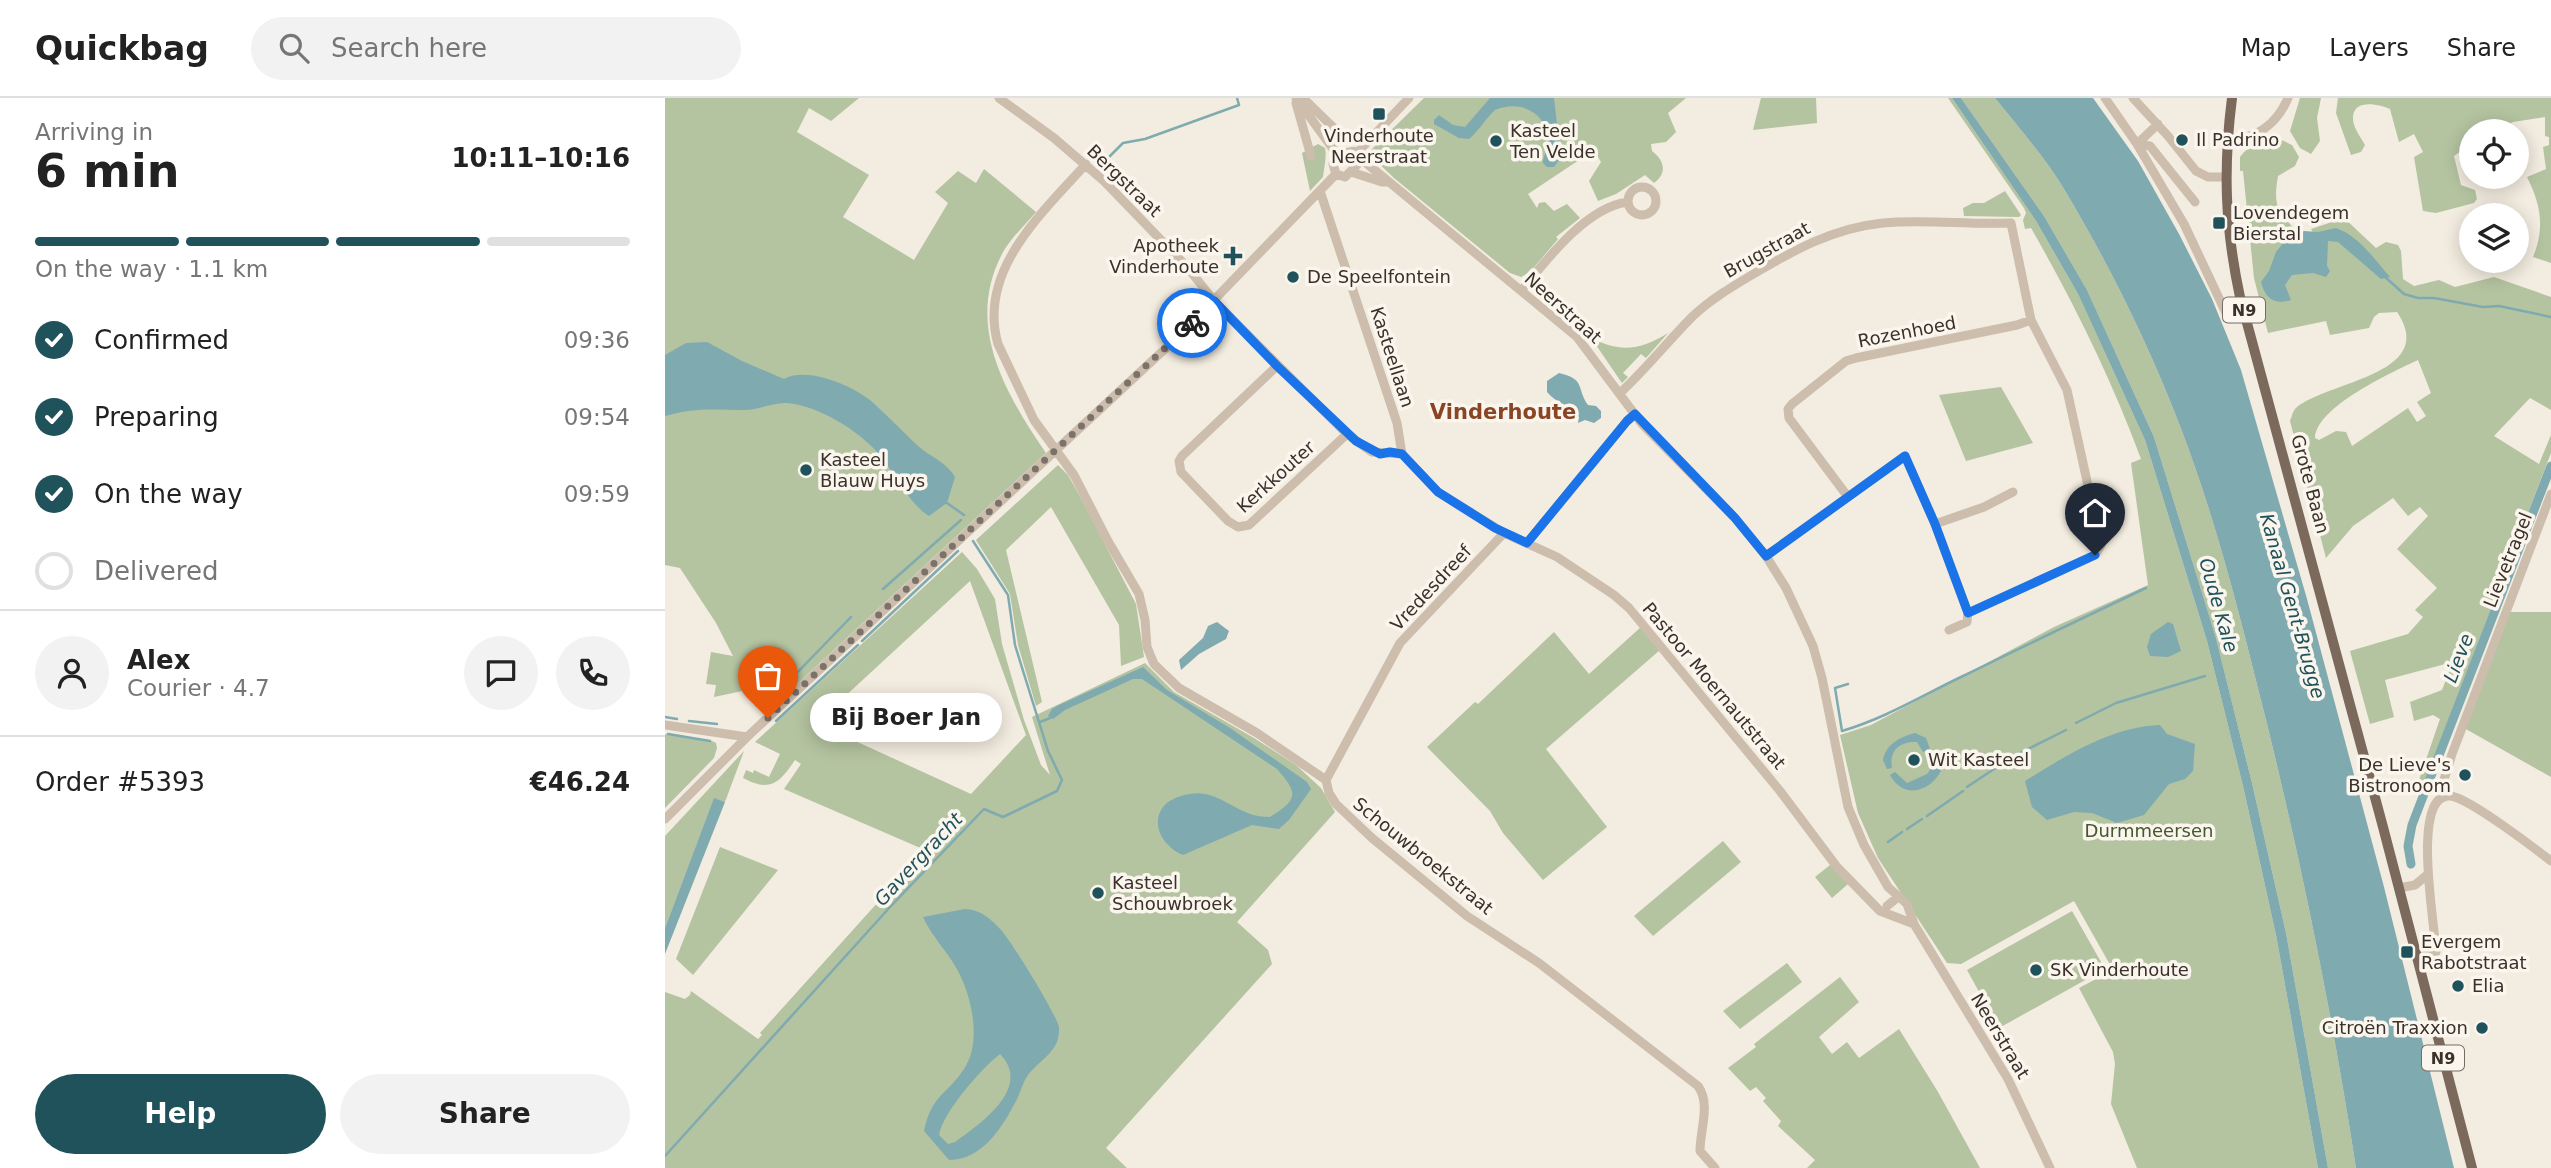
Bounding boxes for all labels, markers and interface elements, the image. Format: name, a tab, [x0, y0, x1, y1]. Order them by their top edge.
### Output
search box	[251, 17, 741, 80]
text: Quickbag	[35, 29, 209, 68]
icon: search	[275, 29, 313, 67]
text: Search here	[331, 33, 487, 63]
text: Map	[2241, 34, 2291, 62]
text: Layers	[2329, 34, 2409, 62]
text: Share	[2447, 34, 2516, 62]
marker: Vinderhoute Neerstraat	[1371, 106, 1387, 122]
text: Arriving in	[35, 119, 153, 145]
map controls	[2459, 119, 2529, 273]
button: locate	[2459, 119, 2529, 189]
place label: Kasteel Ten Velde	[1509, 120, 1596, 162]
place label: Vinderhoute Neerstraat	[1324, 125, 1434, 167]
place label: Il Padrino	[2196, 129, 2279, 150]
marker: Il Padrino	[2174, 132, 2190, 148]
marker: Kasteel Ten Velde	[1488, 133, 1504, 149]
street label: Bergstraat	[1083, 140, 1166, 221]
text: 10:11–10:16	[451, 143, 630, 173]
text: 6 min	[35, 144, 179, 198]
place label: Lovendegem Bierstal	[2233, 202, 2349, 244]
button: layers	[2459, 203, 2529, 273]
marker: Lovendegem Bierstal	[2211, 215, 2227, 231]
street label: Brugstraat	[1720, 217, 1814, 282]
place label: Apotheek Vinderhoute	[1109, 235, 1220, 277]
marker: Apotheek Vinderhoute	[1225, 248, 1241, 264]
text: On the way · 1.1 km	[35, 256, 268, 282]
place label: De Speelfontein	[1307, 266, 1451, 287]
street label: Neerstraat	[1521, 268, 1606, 348]
marker: De Speelfontein	[1285, 269, 1301, 285]
courier	[1157, 288, 1227, 358]
road number: N9	[2223, 298, 2265, 322]
icon: bike	[1173, 304, 1211, 342]
street label: Kasteellaan	[1366, 304, 1419, 410]
street label: Rozenhoed	[1856, 312, 1958, 351]
icon: check	[35, 321, 73, 359]
text: Confirmed	[94, 325, 229, 355]
text: 09:36	[564, 327, 630, 353]
icon: check	[35, 398, 73, 436]
district label: Vinderhoute	[1430, 400, 1576, 424]
text: Preparing	[94, 402, 219, 432]
text: 09:54	[564, 404, 630, 430]
street label: Grote Baan	[2287, 432, 2334, 536]
street label: Kerkkouter	[1232, 436, 1319, 517]
place label: Kasteel Blauw Huys	[820, 449, 925, 491]
marker: Kasteel Blauw Huys	[798, 462, 814, 478]
icon: check	[35, 475, 73, 513]
text: On the way	[94, 479, 243, 509]
text: 09:59	[564, 481, 630, 507]
pin	[2065, 483, 2125, 555]
icon: home	[2076, 494, 2114, 532]
street label: Lievetragel	[2479, 509, 2536, 610]
water label: Kanaal Gent-Brugge	[2256, 511, 2330, 701]
street label: Vredesdreef	[1386, 540, 1476, 635]
water label: Oude Kale	[2195, 555, 2243, 655]
text: Delivered	[94, 556, 218, 586]
street label: Pastoor Moernautstraat	[1638, 598, 1790, 773]
water label: Lieve	[2439, 630, 2477, 686]
button: person	[35, 636, 109, 710]
button: chat	[464, 636, 538, 710]
button: phone	[556, 636, 630, 710]
text: Alex	[127, 645, 190, 675]
pin	[738, 646, 798, 718]
icon: bag	[749, 657, 787, 695]
text: Courier · 4.7	[127, 675, 270, 701]
callout: Bij Boer Jan	[810, 694, 1003, 742]
text: Bij Boer Jan	[831, 704, 981, 730]
place label: Wit Kasteel	[1928, 749, 2029, 770]
marker: Wit Kasteel	[1906, 752, 1922, 768]
place label: De Lieve's Bistronoom	[2348, 754, 2451, 796]
text: Order #5393	[35, 767, 205, 797]
text: €46.24	[530, 767, 630, 797]
marker: De Lieve's Bistronoom	[2457, 767, 2473, 783]
street label: Schouwbroekstraat	[1349, 793, 1497, 918]
water label: Gavergracht	[870, 807, 968, 910]
park label: Durmmeersen	[2085, 820, 2213, 841]
place label: Kasteel Schouwbroek	[1112, 872, 1233, 914]
marker: Kasteel Schouwbroek	[1090, 885, 1106, 901]
place label: Evergem Rabotstraat	[2421, 931, 2527, 973]
marker: Evergem Rabotstraat	[2399, 944, 2415, 960]
place label: SK Vinderhoute	[2050, 959, 2189, 980]
marker: SK Vinderhoute	[2028, 962, 2044, 978]
place label: Elia	[2472, 975, 2504, 996]
marker: Elia	[2450, 978, 2466, 994]
street label: Neerstraat	[1967, 989, 2034, 1082]
place label: Citroën Traxxion	[2322, 1017, 2468, 1038]
marker: Citroën Traxxion	[2474, 1020, 2490, 1036]
road number: N9	[2422, 1046, 2464, 1070]
button: Help	[35, 1074, 326, 1154]
button: Share	[340, 1074, 630, 1154]

